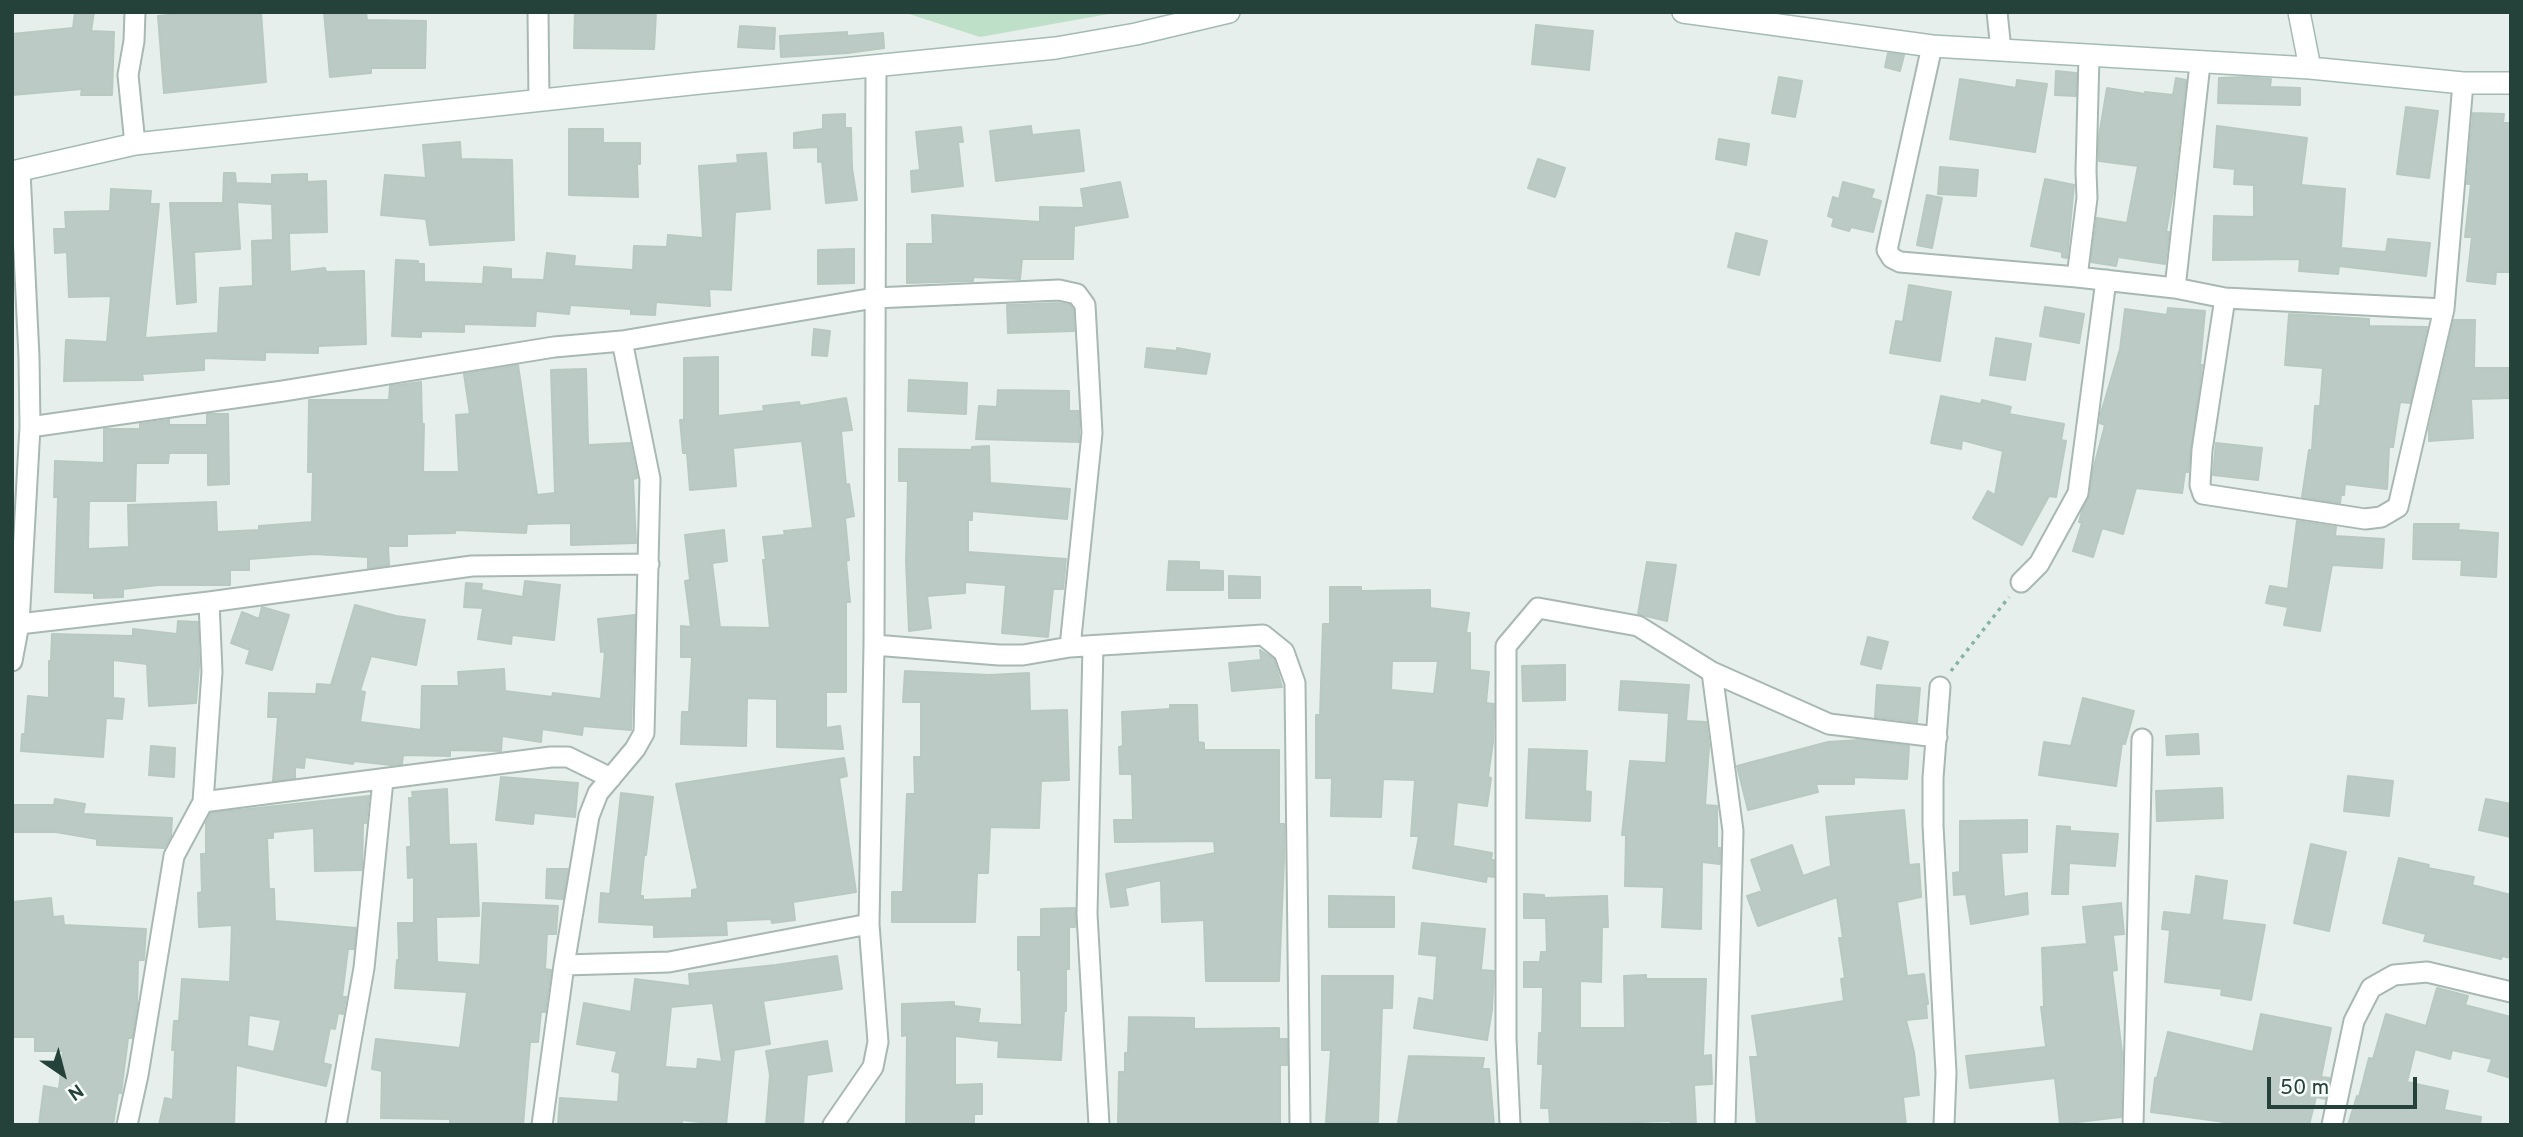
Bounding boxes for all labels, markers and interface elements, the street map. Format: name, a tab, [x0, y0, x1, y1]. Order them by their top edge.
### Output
north arrow	[28, 1039, 98, 1109]
scale bar	[2271, 1064, 2422, 1108]
text: 50 m	[2280, 1075, 2329, 1102]
text: N	[63, 1077, 88, 1105]

